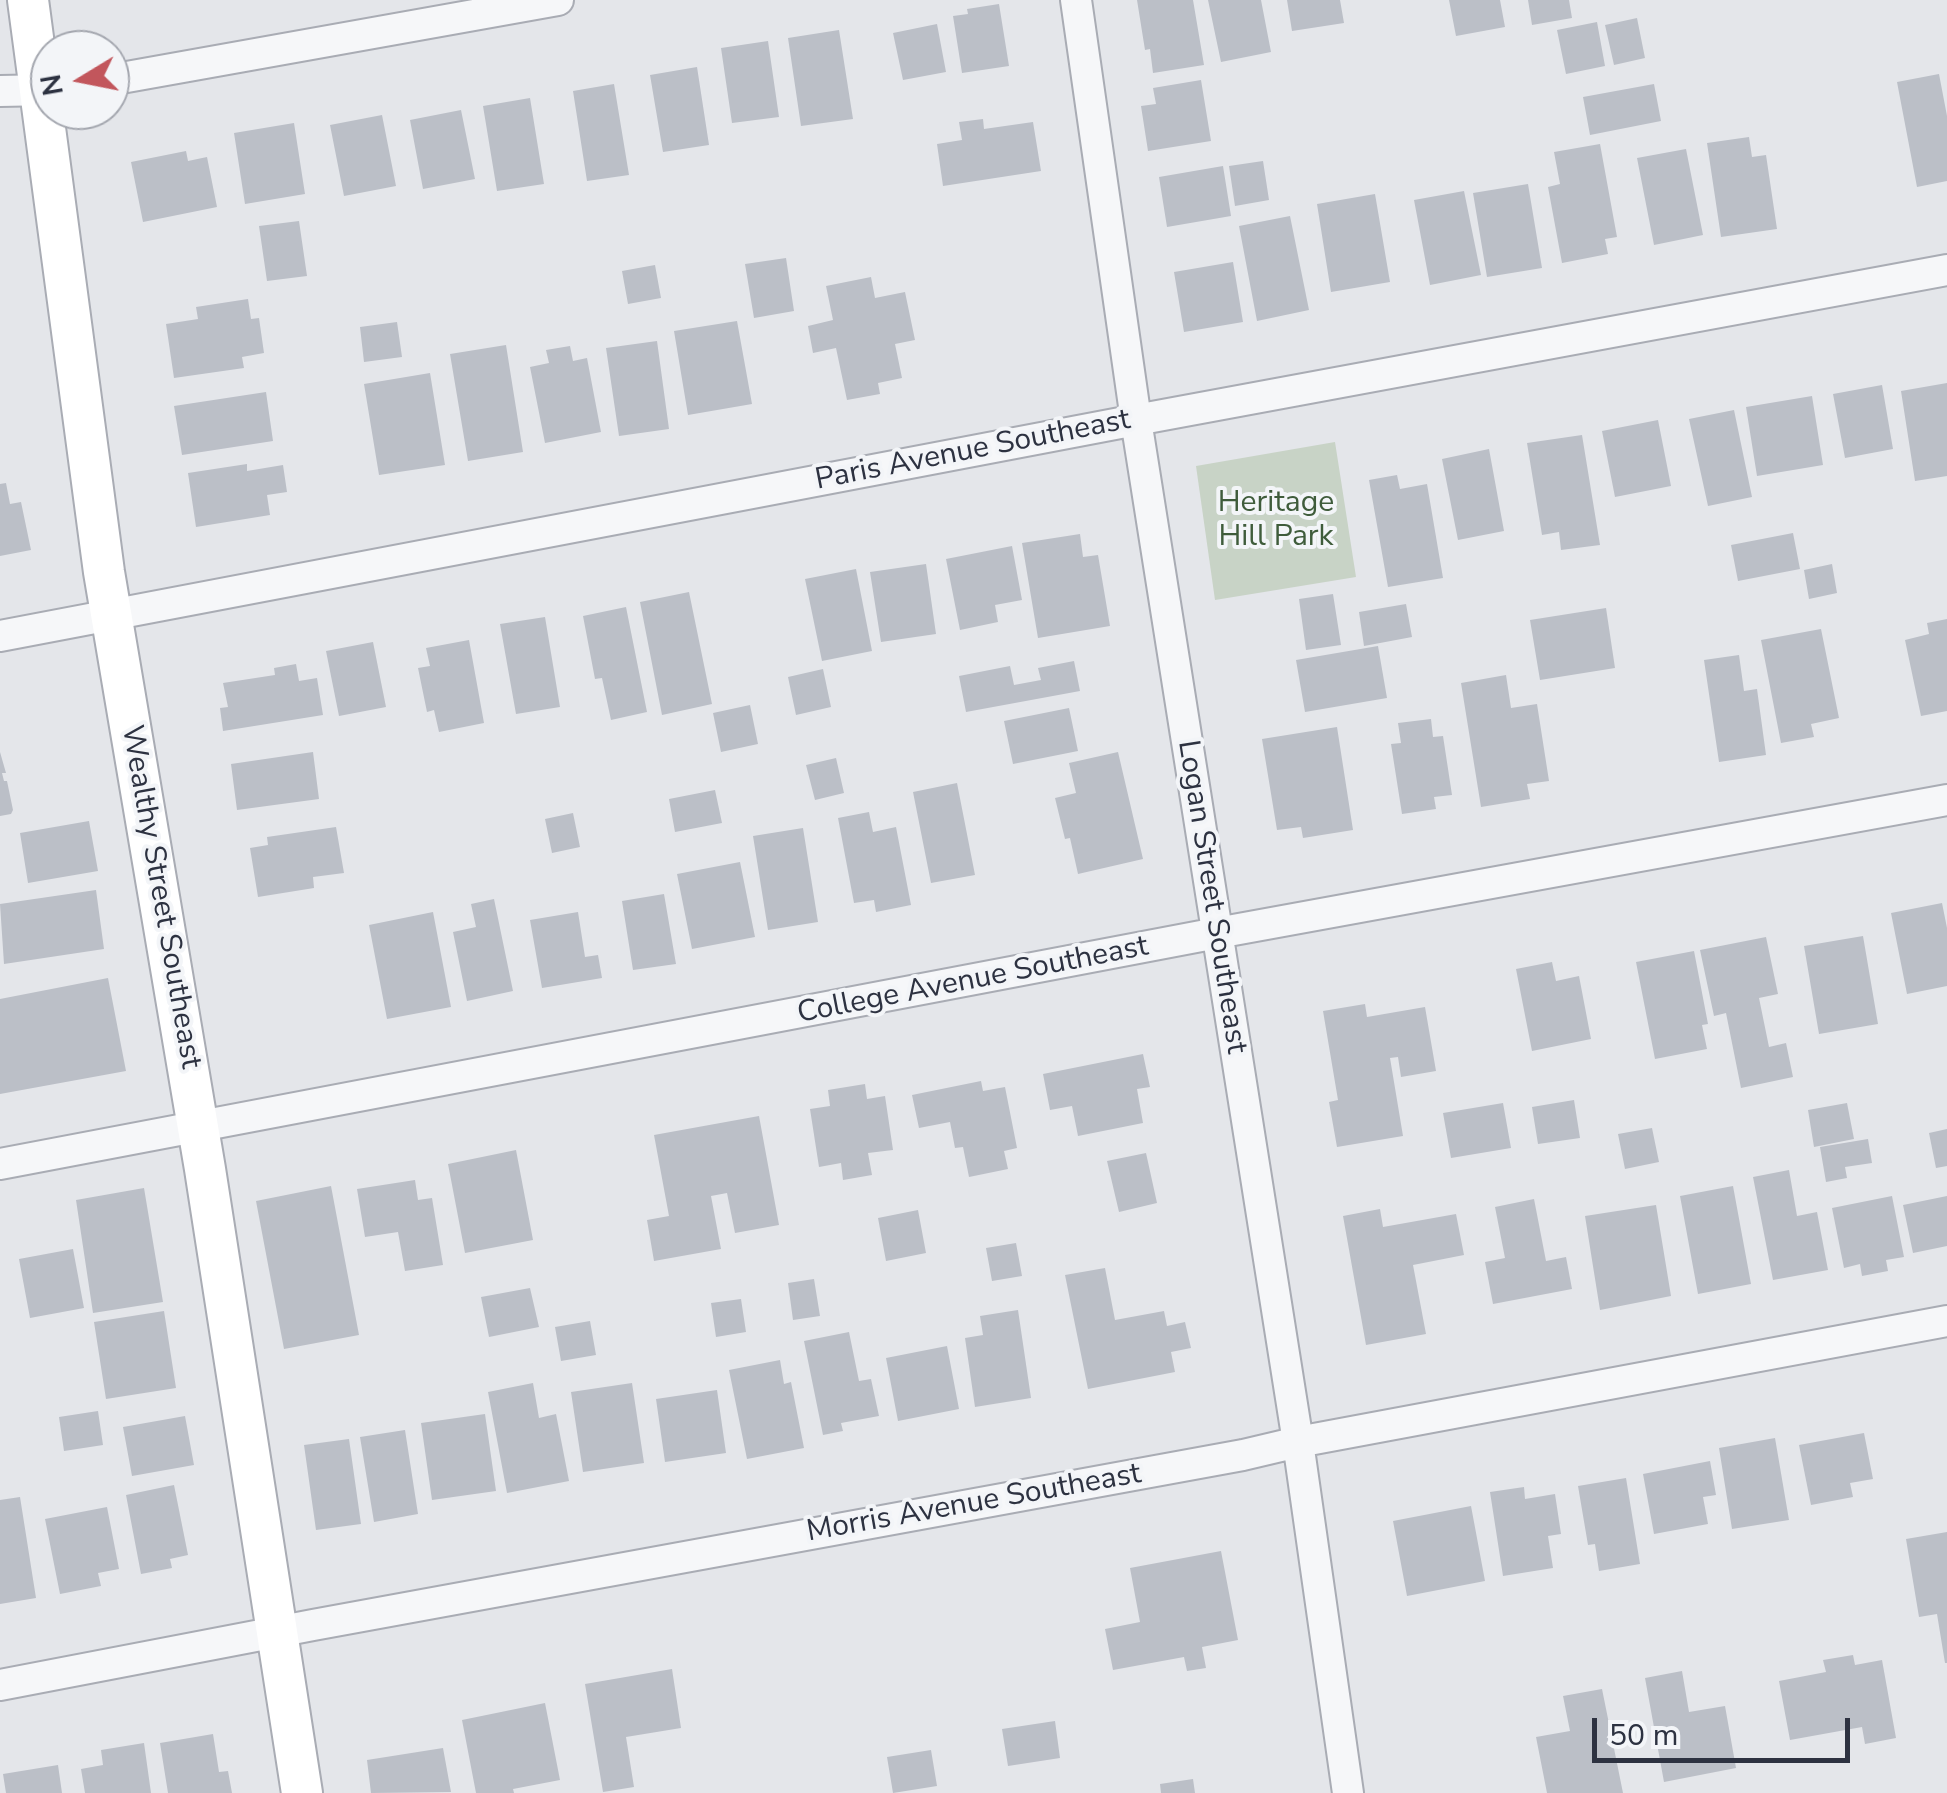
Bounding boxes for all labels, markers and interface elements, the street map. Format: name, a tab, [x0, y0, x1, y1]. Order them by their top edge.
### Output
north arrow	[30, 30, 130, 130]
text: N	[32, 71, 73, 98]
street label: Paris Avenue Southeast	[813, 403, 1133, 499]
park label: Heritage Hill Park	[1218, 486, 1334, 556]
street label: Wealthy Street Southeast	[112, 723, 208, 1071]
street label: Logan Street Southeast	[1168, 738, 1254, 1056]
street label: College Avenue Southeast	[795, 929, 1151, 1033]
street label: Morris Avenue Southeast	[804, 1457, 1144, 1551]
scale bar	[1597, 1698, 1854, 1760]
text: 50 m	[1609, 1715, 1678, 1756]

